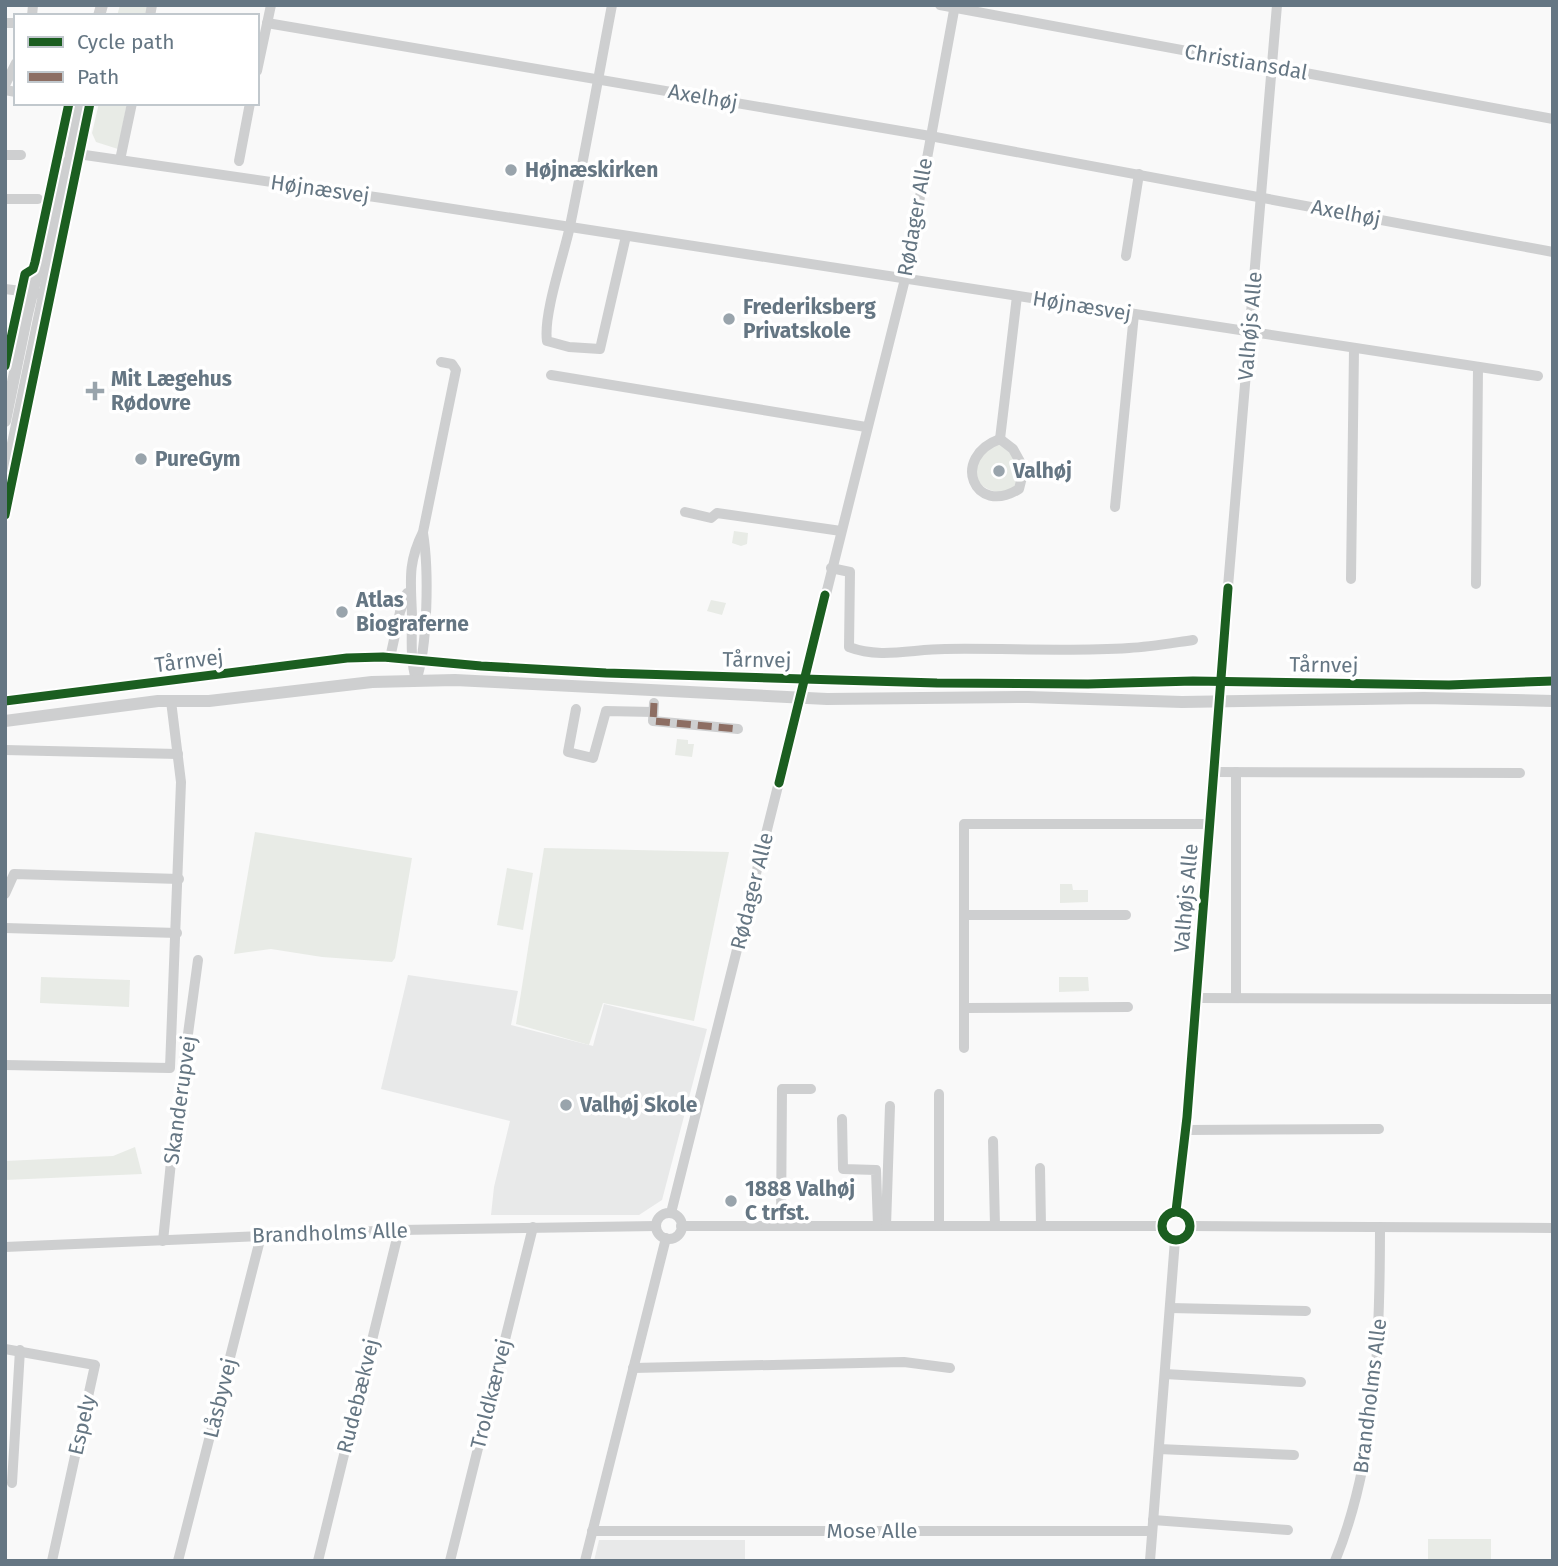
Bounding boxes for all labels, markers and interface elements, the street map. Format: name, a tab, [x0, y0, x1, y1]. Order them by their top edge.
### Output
legend	[14, 14, 259, 105]
text: Cycle path	[77, 29, 175, 55]
street label: Christiansdal	[1182, 38, 1310, 86]
text: Path	[77, 64, 119, 90]
street label: Axelhøj	[666, 78, 740, 116]
street label: Rødager Alle	[892, 156, 938, 278]
place label: Højnæskirken	[525, 157, 658, 183]
marker: Højnæskirken	[503, 162, 519, 178]
street label: Højnæsvej	[269, 169, 371, 209]
street label: Axelhøj	[1309, 194, 1383, 232]
street label: Valhøjs Alle	[1232, 270, 1268, 382]
street label: Højnæsvej	[1031, 285, 1133, 327]
place label: Frederiksberg Privatskole	[743, 294, 876, 344]
marker: Frederiksberg Privatskole	[721, 311, 737, 327]
place label: Mit Lægehus Rødovre	[111, 366, 232, 416]
marker: Mit Lægehus Rødovre	[85, 381, 105, 401]
place label: PureGym	[155, 446, 241, 472]
marker: PureGym	[133, 451, 149, 467]
place label: Valhøj	[1012, 458, 1072, 484]
marker: Valhøj	[991, 463, 1007, 479]
place label: Atlas Biograferne	[355, 587, 469, 637]
marker: Atlas Biograferne	[334, 604, 350, 620]
street label: Tårnvej	[153, 644, 225, 678]
street label: Tårnvej	[722, 646, 792, 674]
street label: Tårnvej	[1289, 651, 1359, 679]
street label: Rødager Alle	[725, 830, 779, 952]
street label: Valhøjs Alle	[1168, 842, 1204, 954]
street label: Skanderupvej	[158, 1034, 202, 1166]
place label: Valhøj Skole	[579, 1092, 698, 1118]
marker: Valhøj Skole	[558, 1097, 574, 1113]
place label: 1888 Valhøj C trfst.	[745, 1176, 855, 1226]
marker: 1888 Valhøj C trfst.	[723, 1193, 739, 1209]
street label: Brandholms Alle	[251, 1217, 409, 1249]
street label: Brandholms Alle	[1348, 1317, 1392, 1475]
street label: Rudebækvej	[331, 1336, 385, 1456]
street label: Troldkærvej	[465, 1336, 517, 1452]
street label: Låsbyvej	[198, 1355, 242, 1441]
street label: Espely	[62, 1392, 102, 1458]
street label: Mose Alle	[826, 1518, 918, 1544]

